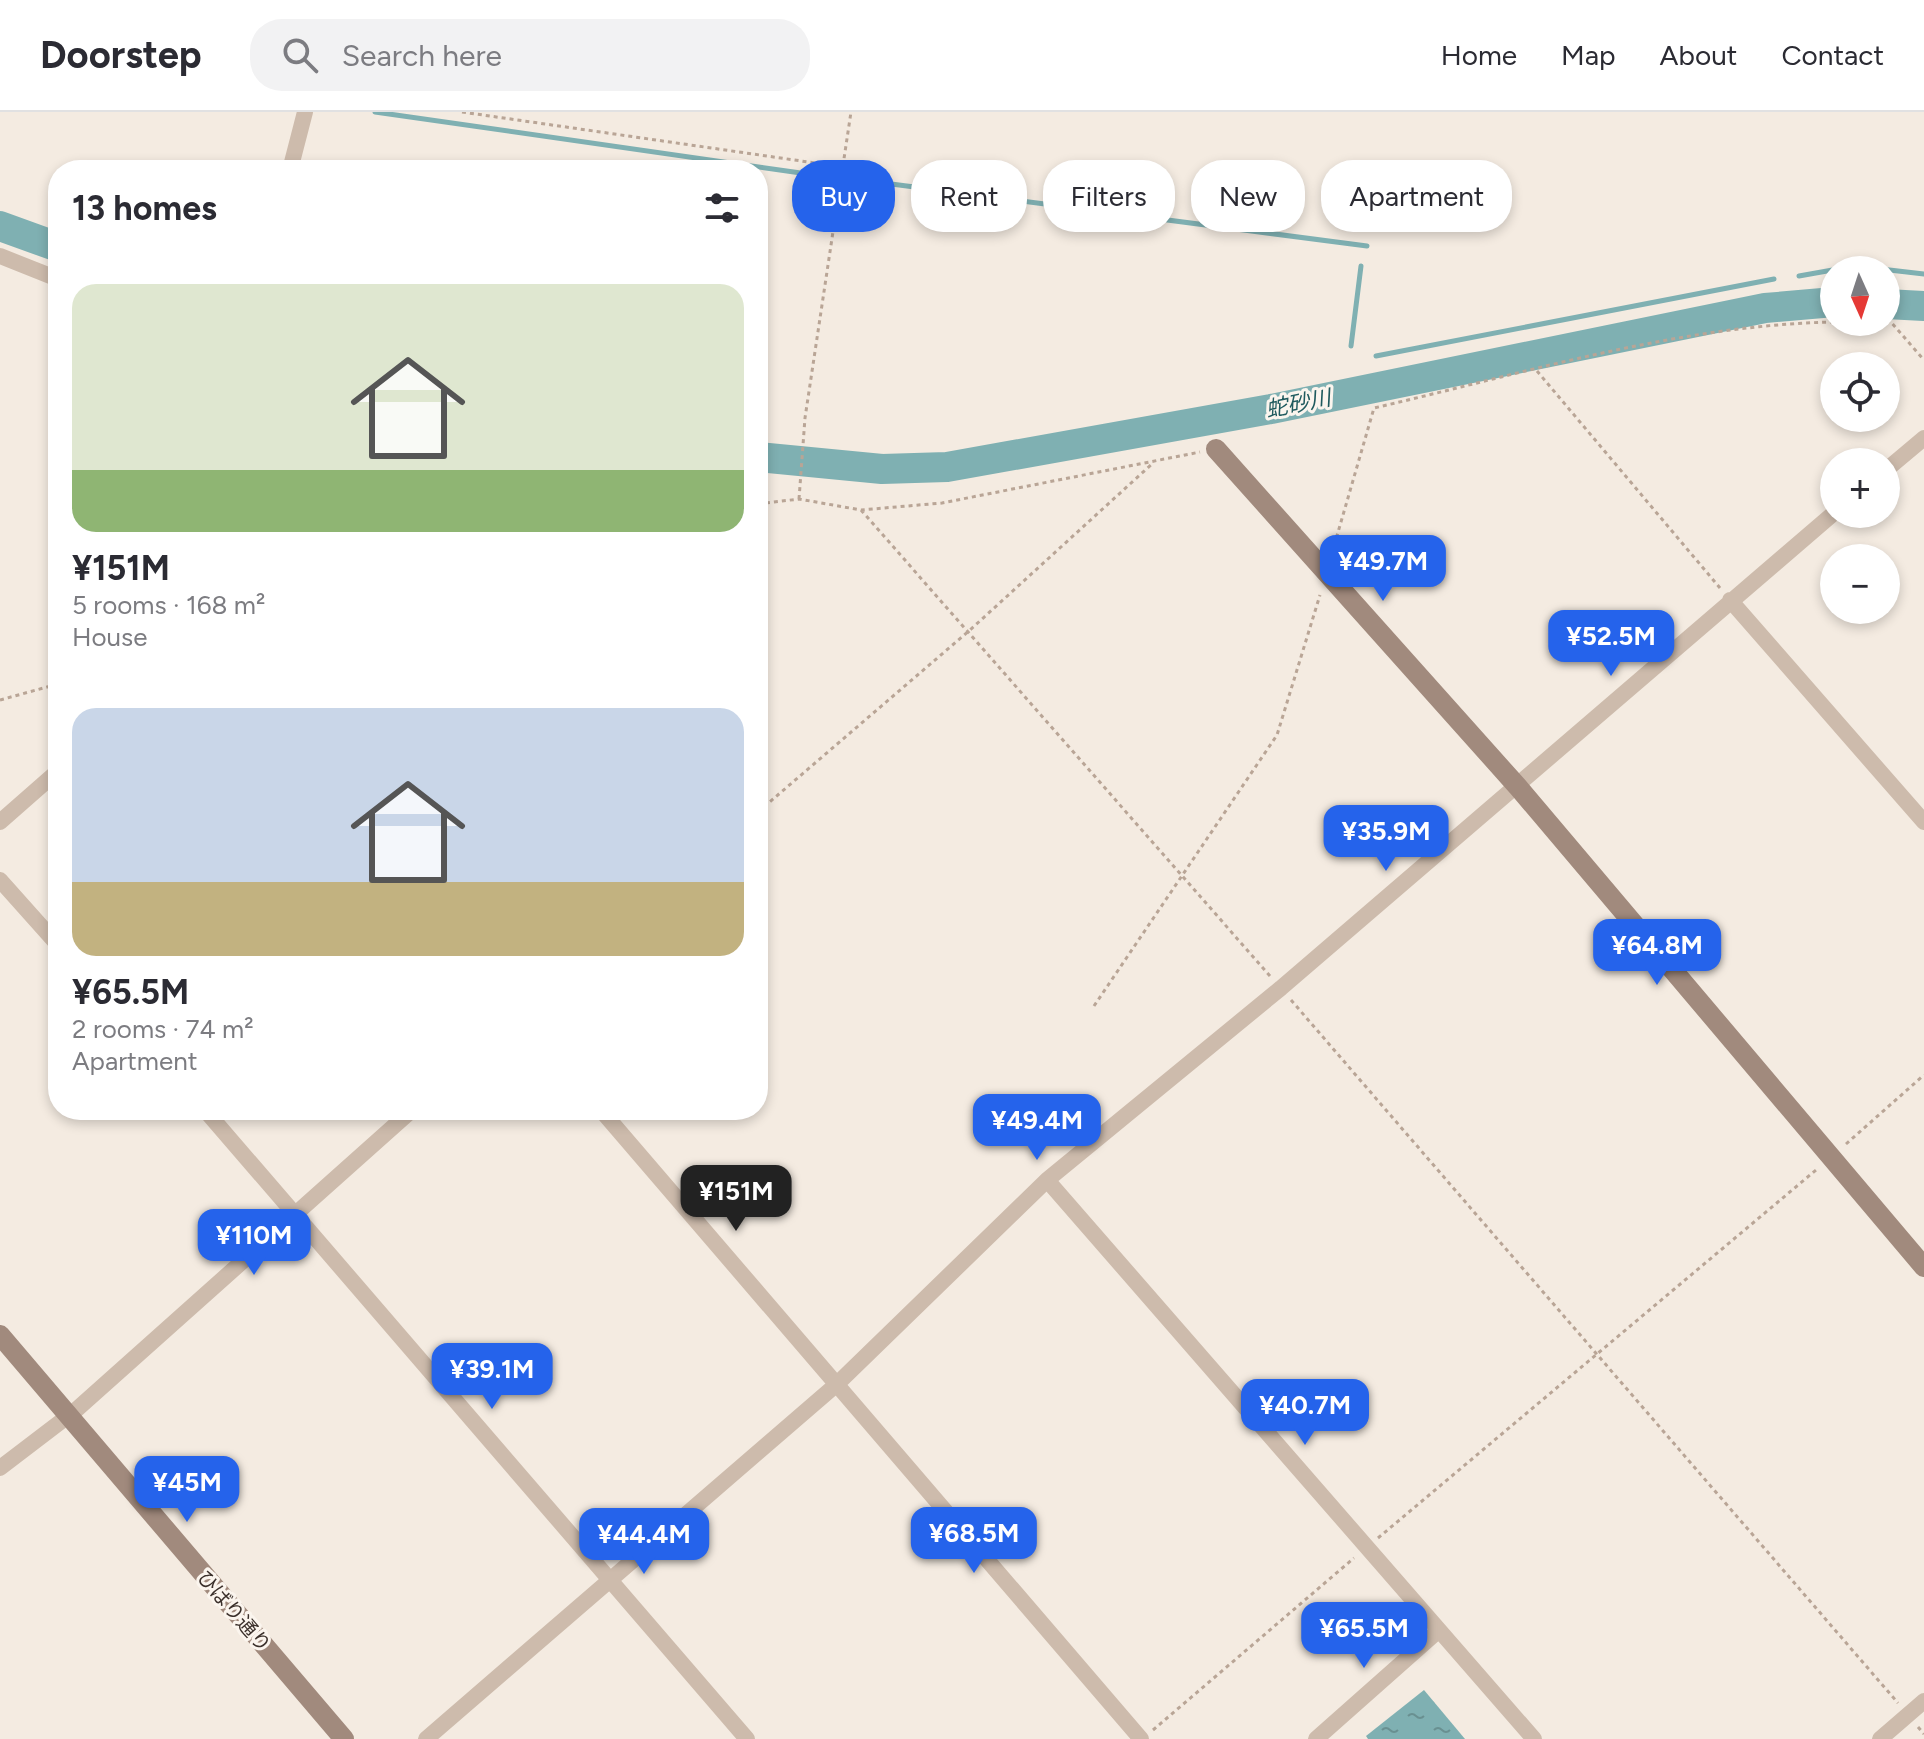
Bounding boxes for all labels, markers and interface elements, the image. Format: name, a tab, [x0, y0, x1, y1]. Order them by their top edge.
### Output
search box	[250, 19, 810, 91]
text: Doorstep	[40, 32, 202, 78]
icon: search	[278, 33, 322, 77]
text: Search here	[342, 37, 502, 74]
text: Home	[1441, 38, 1517, 72]
text: Map	[1561, 38, 1616, 72]
text: About	[1660, 38, 1737, 72]
text: Contact	[1781, 38, 1884, 72]
chip: Buy	[792, 160, 895, 232]
chip: Rent	[911, 160, 1027, 232]
chip: Filters	[1043, 160, 1175, 232]
chip: New	[1191, 160, 1305, 232]
chip: Apartment	[1321, 160, 1512, 232]
icon: filters	[700, 186, 744, 230]
text: 13 homes	[72, 188, 217, 229]
north arrow	[1820, 256, 1900, 336]
map controls	[1820, 256, 1900, 624]
icon: home	[336, 336, 480, 480]
button: locate	[1820, 352, 1900, 432]
water label: 蛇砂川	[1263, 384, 1335, 423]
button: +	[1820, 448, 1900, 528]
pin: ¥49.7M	[1318, 535, 1448, 603]
button: −	[1820, 544, 1900, 624]
text: ¥49.7M	[1338, 545, 1428, 577]
text: ¥151M	[72, 548, 170, 589]
text: 5 rooms · 168 m²	[72, 589, 265, 621]
pin: ¥52.5M	[1546, 610, 1676, 678]
text: ¥52.5M	[1566, 620, 1656, 652]
text: House	[72, 621, 147, 653]
icon: home	[336, 760, 480, 904]
pin: ¥35.9M	[1321, 805, 1451, 873]
text: ¥35.9M	[1342, 815, 1430, 847]
pin: ¥64.8M	[1592, 919, 1722, 987]
text: ¥64.8M	[1611, 929, 1703, 961]
text: ¥65.5M	[72, 972, 189, 1013]
text: 2 rooms · 74 m²	[72, 1013, 254, 1045]
text: Apartment	[72, 1045, 198, 1077]
pin: ¥49.4M	[972, 1094, 1102, 1162]
text: ¥49.4M	[991, 1104, 1083, 1136]
pin: ¥151M	[680, 1165, 792, 1233]
text: ¥151M	[699, 1175, 773, 1207]
pin: ¥110M	[198, 1209, 310, 1277]
text: ¥110M	[216, 1219, 292, 1251]
pin: ¥39.1M	[427, 1343, 557, 1411]
text: ¥39.1M	[450, 1353, 534, 1385]
pin: ¥40.7M	[1240, 1379, 1370, 1447]
text: ¥40.7M	[1259, 1389, 1351, 1421]
pin: ¥45M	[140, 1456, 234, 1524]
text: ¥45M	[152, 1466, 222, 1498]
pin: ¥68.5M	[909, 1507, 1039, 1575]
pin: ¥44.4M	[579, 1508, 709, 1576]
text: ¥68.5M	[929, 1517, 1019, 1549]
text: ¥44.4M	[597, 1518, 691, 1550]
street label: ひばり通り	[192, 1565, 276, 1657]
pin: ¥65.5M	[1299, 1602, 1429, 1670]
text: ¥65.5M	[1319, 1612, 1409, 1644]

